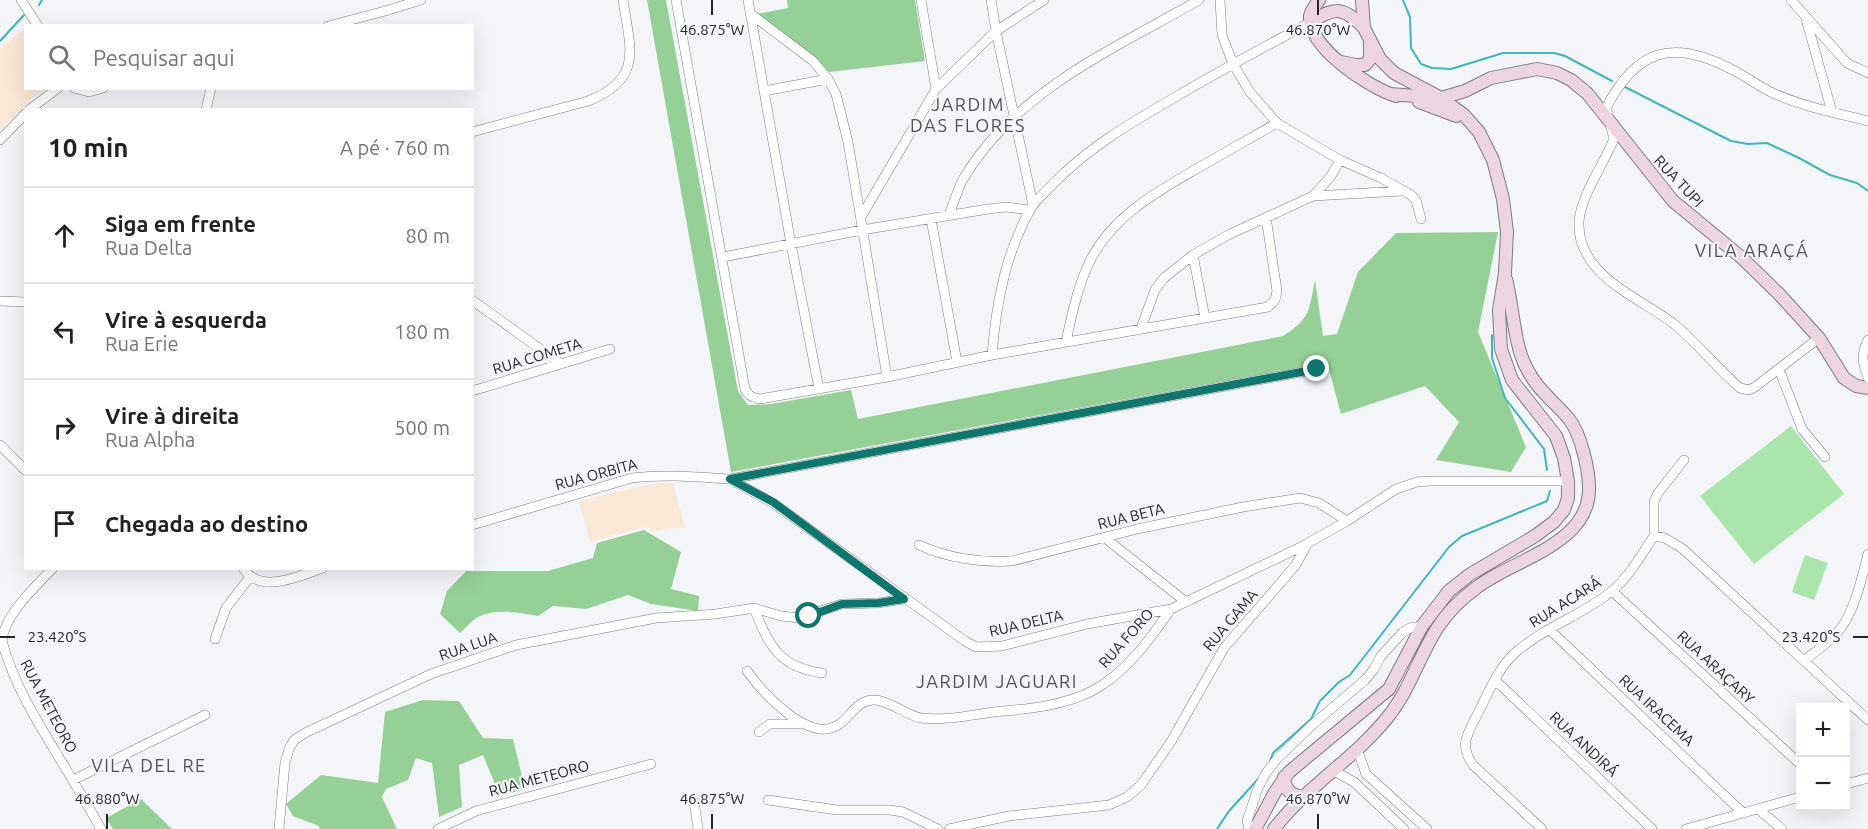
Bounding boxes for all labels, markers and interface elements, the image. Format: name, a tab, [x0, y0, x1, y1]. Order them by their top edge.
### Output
text: 46.875°W	[680, 21, 744, 38]
text: 46.870°W	[1286, 21, 1350, 38]
search box	[24, 24, 474, 90]
icon: search	[45, 41, 78, 74]
text: Pesquisar aqui	[93, 45, 235, 70]
district label: JARDIM DAS FLORES	[910, 94, 1026, 135]
text: 10 min	[48, 133, 128, 162]
text: A pé · 760 m	[340, 136, 450, 159]
street label: RUA TUPI	[1651, 152, 1707, 210]
text: Siga em frente	[105, 211, 256, 236]
icon: ahead	[48, 219, 81, 252]
text: 80 m	[406, 224, 450, 247]
text: Rua Delta	[105, 236, 192, 259]
district label: VILA ARAÇÁ	[1695, 239, 1809, 260]
text: Vire à esquerda	[105, 307, 267, 332]
icon: left	[48, 315, 81, 348]
text: 180 m	[394, 320, 450, 343]
text: Rua Erie	[105, 332, 178, 355]
street label: RUA COMETA	[490, 334, 584, 378]
route end	[1303, 355, 1329, 381]
text: Vire à direita	[105, 403, 239, 428]
icon: right	[48, 411, 81, 444]
text: 500 m	[394, 416, 450, 439]
text: Rua Alpha	[105, 428, 195, 451]
street label: RUA ORBITA	[553, 455, 639, 493]
street label: RUA BETA	[1096, 499, 1166, 532]
icon: arrive	[48, 507, 81, 540]
text: Chegada ao destino	[105, 511, 308, 536]
street label: RUA ACARÁ	[1526, 573, 1604, 631]
street label: RUA GAMA	[1199, 586, 1261, 654]
route start	[795, 602, 821, 628]
street label: RUA FORO	[1095, 605, 1157, 671]
street label: RUA DELTA	[987, 606, 1065, 640]
street label: RUA ARAÇARY	[1674, 627, 1758, 707]
text: 23.420°S	[28, 628, 86, 645]
street label: RUA LUA	[437, 628, 499, 664]
text: 23.420°S	[1782, 628, 1840, 645]
street label: RUA METEORO	[17, 656, 81, 756]
district label: JARDIM JAGUARI	[916, 671, 1078, 691]
street label: RUA IRACEMA	[1616, 671, 1698, 749]
map controls	[1796, 703, 1850, 811]
button: +	[1796, 703, 1850, 757]
street label: RUA ANDIRÁ	[1546, 708, 1622, 780]
district label: VILA DEL RE	[91, 755, 207, 775]
street label: RUA METEORO	[487, 756, 591, 800]
button: −	[1796, 757, 1850, 811]
text: 46.880°W	[75, 790, 139, 807]
text: 46.875°W	[680, 790, 744, 807]
text: 46.870°W	[1286, 790, 1350, 807]

